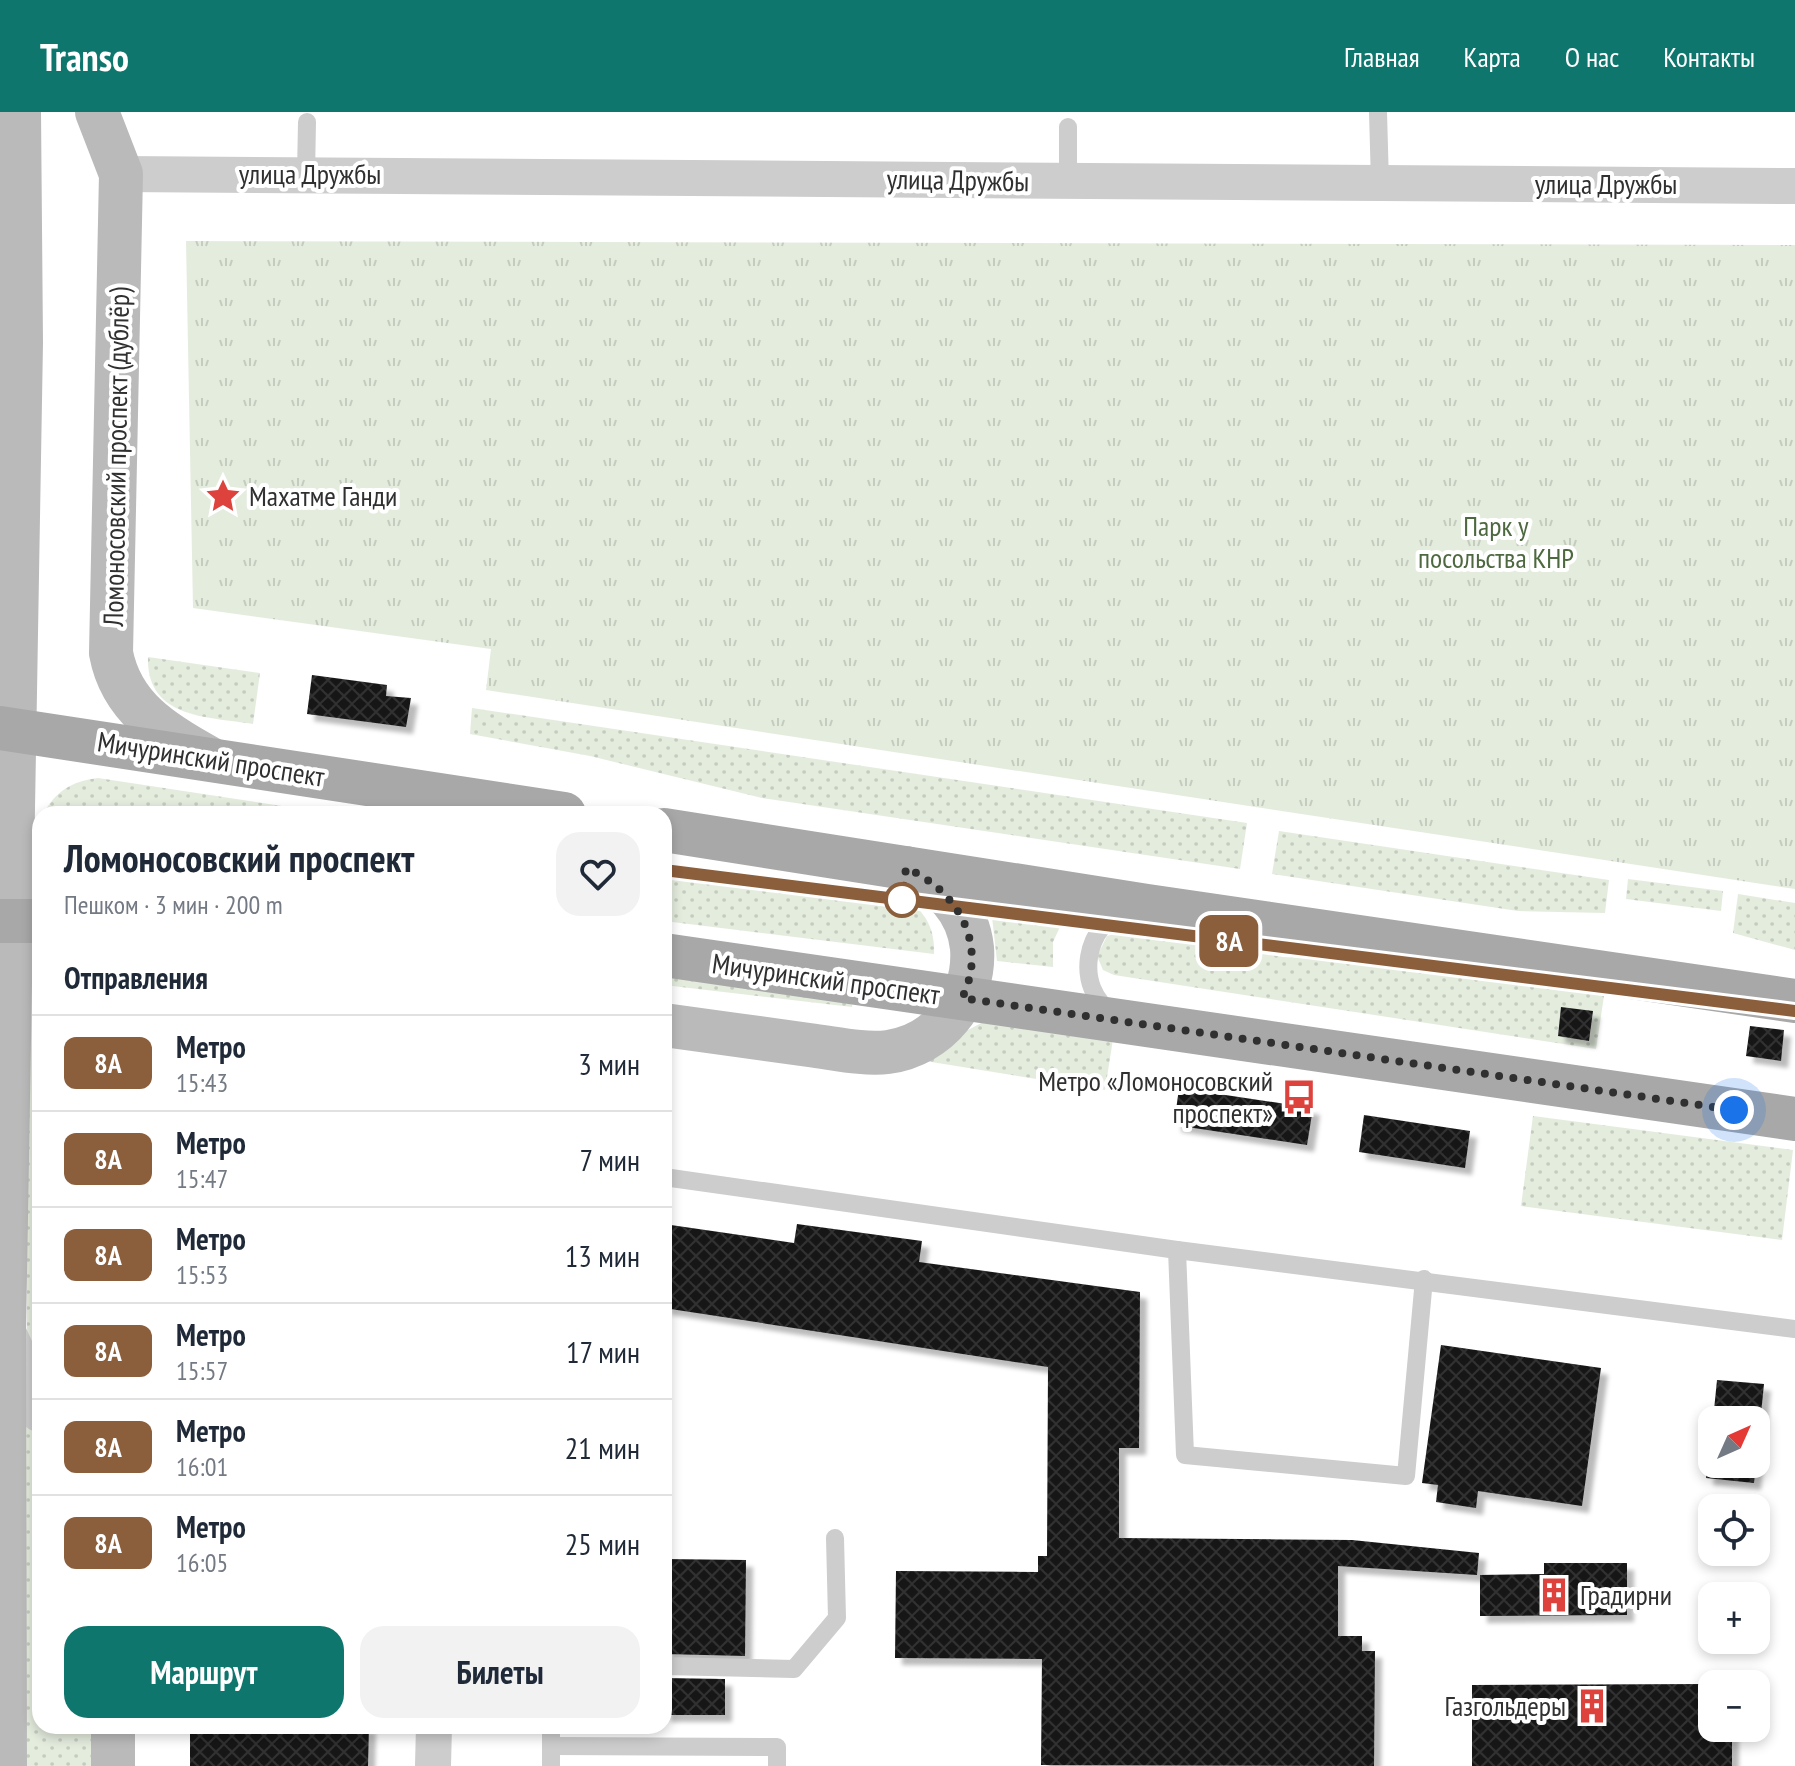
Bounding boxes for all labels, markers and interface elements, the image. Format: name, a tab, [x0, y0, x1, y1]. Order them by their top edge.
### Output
text: Transo	[40, 32, 129, 81]
text: Главная	[1344, 38, 1420, 75]
text: Карта	[1464, 38, 1521, 75]
text: О нас	[1565, 38, 1619, 75]
text: Контакты	[1663, 38, 1755, 75]
street label: улица Дружбы	[239, 155, 381, 192]
street label: улица Дружбы	[886, 160, 1030, 199]
street label: улица Дружбы	[1535, 165, 1677, 202]
street label: Ломоносовский проспект (дублёр)	[94, 287, 137, 628]
place icon: Махатме Ганди	[204, 477, 242, 515]
place label: Махатме Ганди	[249, 477, 397, 514]
park label: Парк у посольства КНР	[1418, 507, 1574, 576]
street label: Мичуринский проспект	[95, 722, 327, 795]
button: heart	[556, 832, 640, 916]
text: Ломоносовский проспект	[64, 833, 414, 882]
unlabelled marker	[885, 883, 919, 917]
text: Пешком · 3 мин · 200 m	[64, 888, 283, 921]
line badge: 8А	[1193, 915, 1265, 967]
text: 8А	[1215, 922, 1243, 959]
street label: Мичуринский проспект	[710, 944, 942, 1013]
text: Отправления	[64, 958, 208, 997]
text: Метро	[176, 1027, 246, 1066]
text: 8А	[94, 1044, 122, 1081]
text: 3 мин	[578, 1044, 640, 1083]
place label: Метро «Ломоносовский проспект»	[1038, 1062, 1273, 1131]
text: 15:43	[176, 1066, 228, 1099]
bus stop icon: Метро «Ломоносовский проспект»	[1280, 1078, 1318, 1116]
your location	[1714, 1090, 1754, 1130]
text: Метро	[176, 1123, 246, 1162]
text: 8А	[94, 1140, 122, 1177]
text: 7 мин	[580, 1140, 640, 1179]
text: 15:47	[176, 1162, 228, 1195]
text: Метро	[176, 1219, 246, 1258]
text: 8А	[94, 1236, 122, 1273]
text: 13 мин	[565, 1236, 640, 1275]
text: 15:53	[176, 1258, 228, 1291]
text: Метро	[176, 1315, 246, 1354]
text: 8А	[94, 1332, 122, 1369]
text: 17 мин	[566, 1332, 640, 1371]
text: 15:57	[176, 1354, 228, 1387]
north arrow	[1698, 1406, 1770, 1478]
map controls	[1698, 1406, 1770, 1742]
text: Метро	[176, 1411, 246, 1450]
text: 8А	[94, 1428, 122, 1465]
text: 21 мин	[565, 1428, 640, 1467]
text: 16:01	[176, 1450, 228, 1483]
button: locate	[1698, 1494, 1770, 1566]
text: Метро	[176, 1507, 246, 1546]
text: 8А	[94, 1524, 122, 1561]
text: 25 мин	[565, 1524, 640, 1563]
text: 16:05	[176, 1546, 228, 1579]
building icon: Градирни	[1535, 1576, 1573, 1614]
place label: Градирни	[1580, 1576, 1672, 1613]
button: +	[1698, 1582, 1770, 1654]
button: Маршрут	[64, 1626, 344, 1718]
button: Билеты	[360, 1626, 640, 1718]
button: −	[1698, 1670, 1770, 1742]
place label: Газгольдеры	[1445, 1687, 1566, 1724]
building icon: Газгольдеры	[1573, 1687, 1611, 1725]

